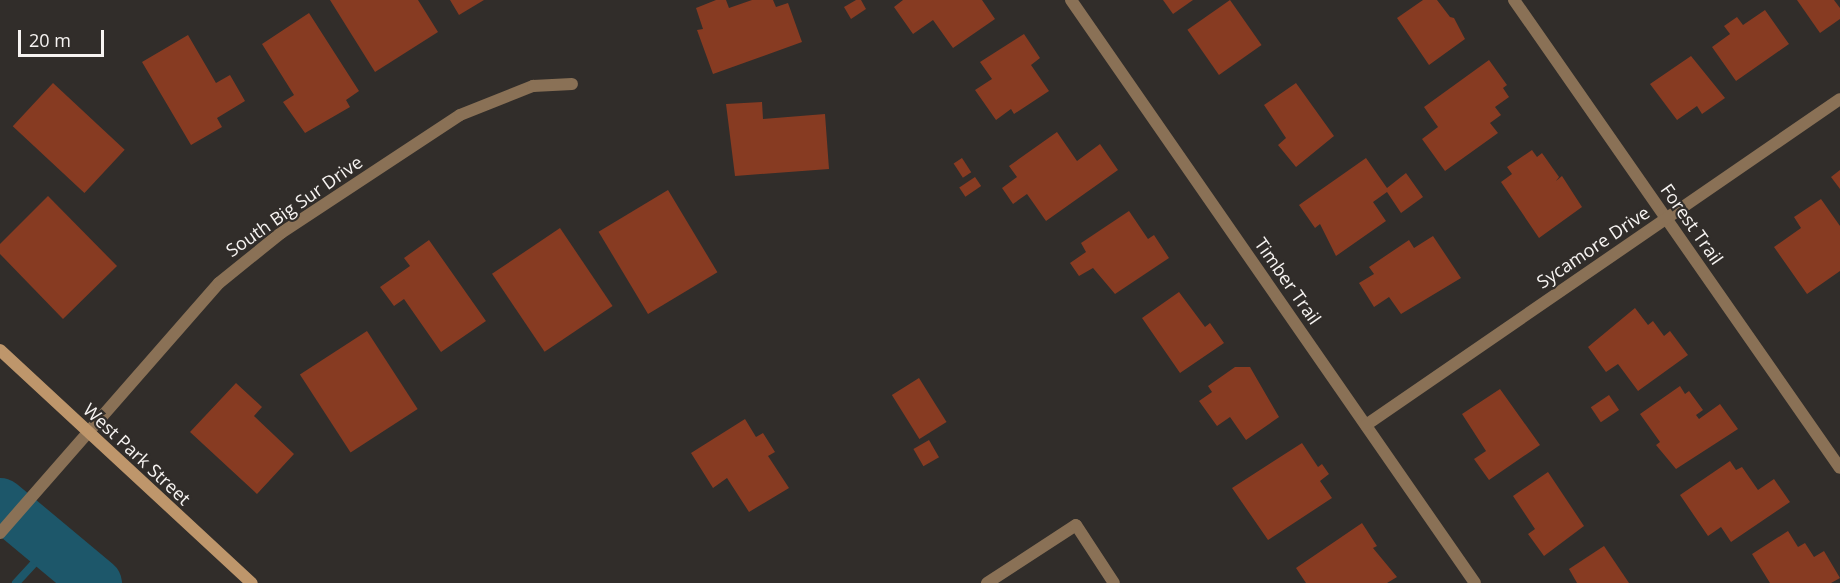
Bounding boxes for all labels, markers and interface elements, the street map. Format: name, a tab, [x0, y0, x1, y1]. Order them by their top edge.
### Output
scale bar	[21, 18, 106, 56]
text: 20 m	[29, 28, 71, 52]
street label: South Big Sur Drive	[222, 151, 366, 261]
street label: Forest Trail	[1656, 179, 1728, 269]
street label: Sycamore Drive	[1533, 201, 1653, 293]
street label: Timber Trail	[1250, 234, 1326, 328]
street label: West Park Street	[79, 399, 195, 509]

